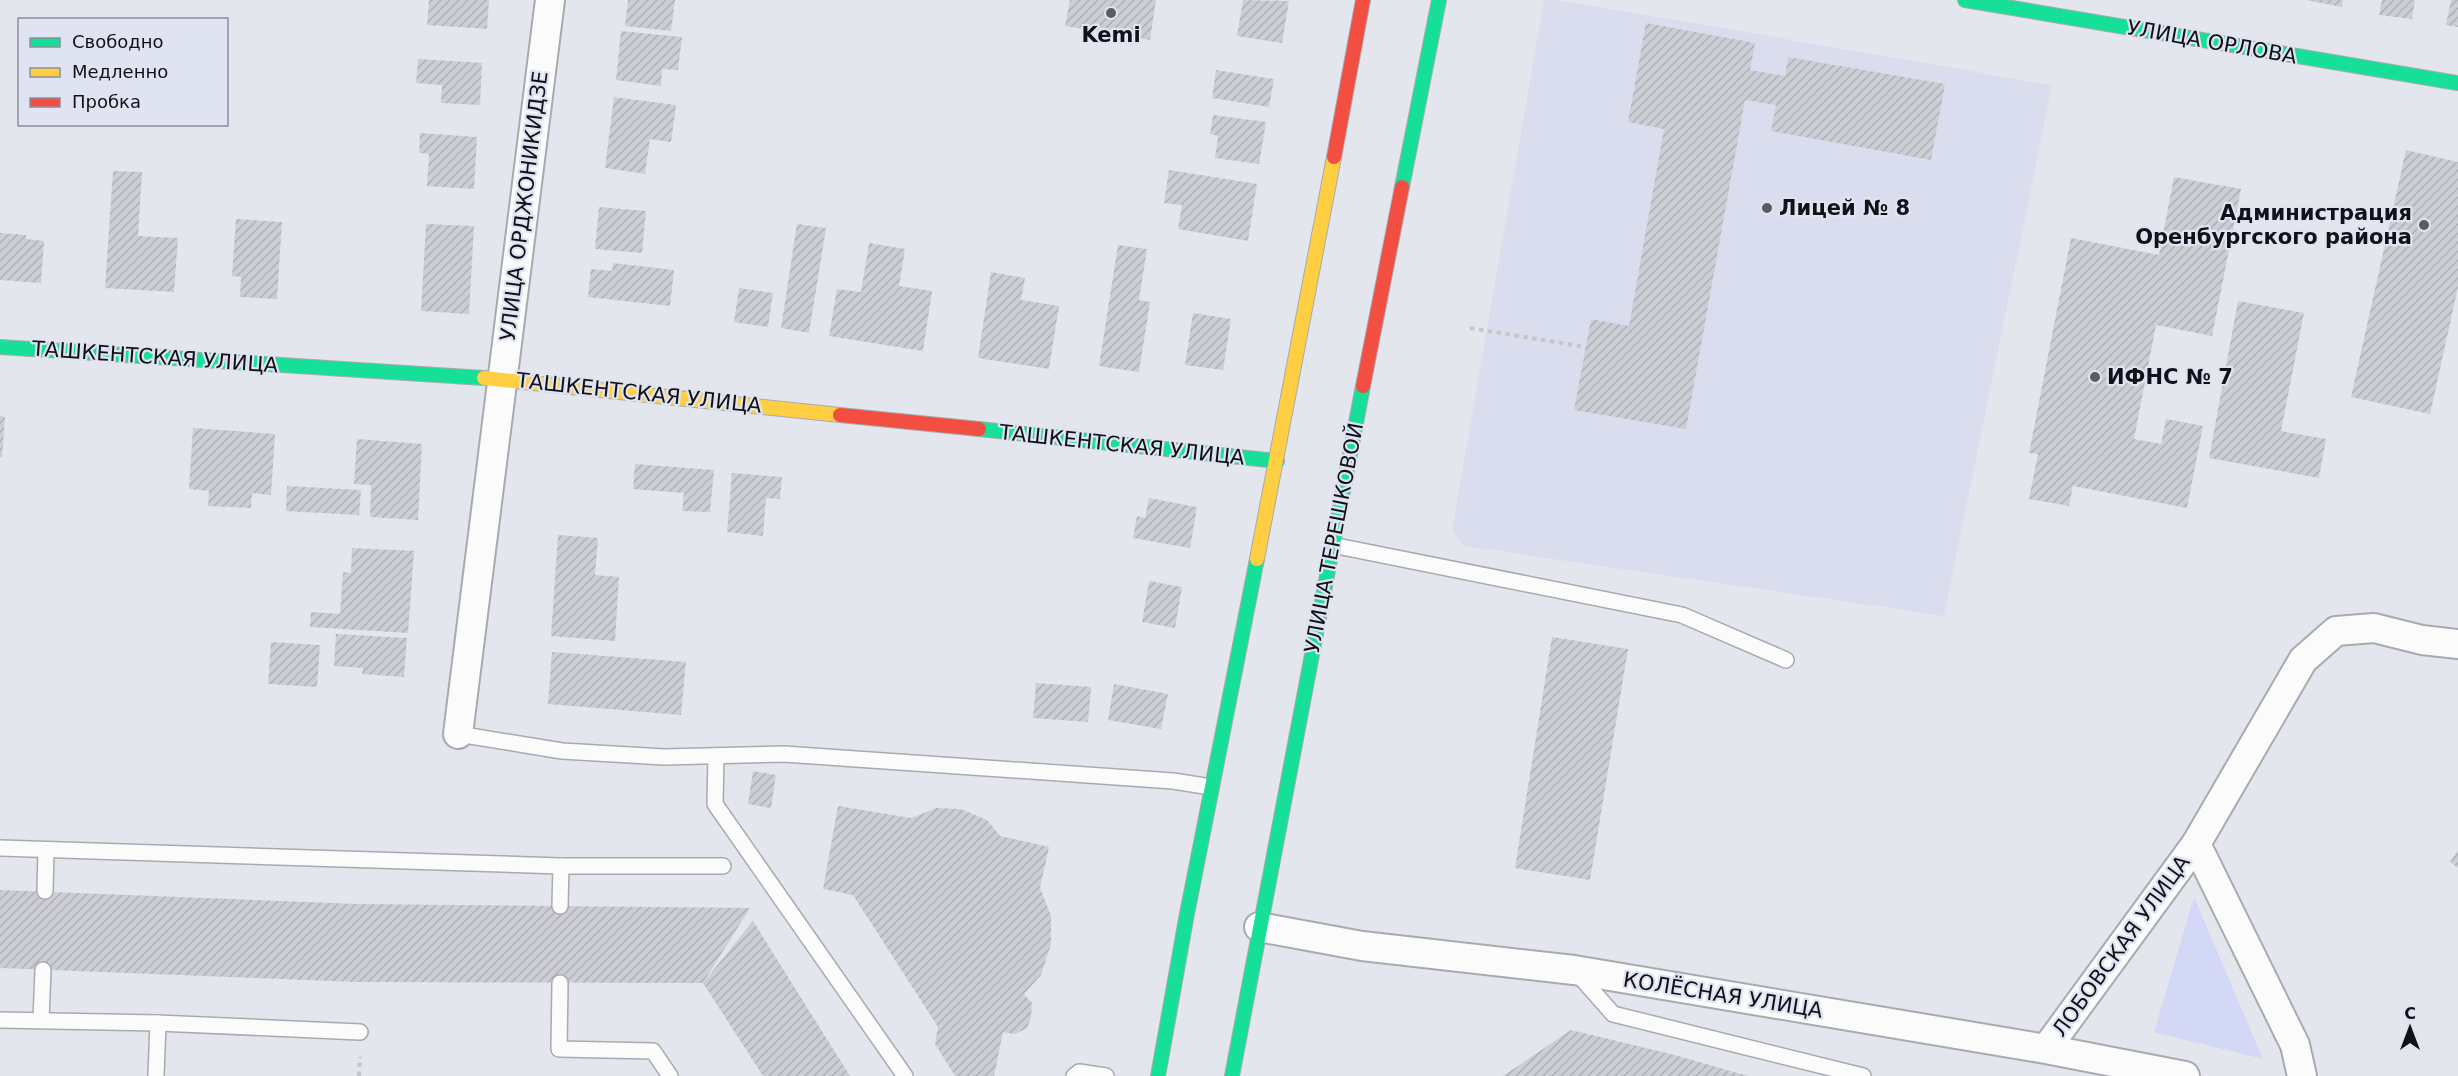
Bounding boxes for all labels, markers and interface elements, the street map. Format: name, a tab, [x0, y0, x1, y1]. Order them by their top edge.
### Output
marker: Kemi	[1104, 6, 1118, 20]
street label: УЛИЦА ОРЛОВА	[2125, 15, 2299, 69]
legend	[18, 18, 228, 126]
place label: Kemi	[1081, 23, 1141, 47]
text: Свободно	[72, 31, 164, 52]
text: Медленно	[72, 61, 168, 82]
street label: УЛИЦА ОРДЖОНИКИДЗЕ	[496, 70, 552, 342]
text: Пробка	[72, 91, 141, 112]
place label: Лицей № 8	[1779, 196, 1910, 220]
marker: Лицей № 8	[1760, 201, 1774, 215]
place label: Администрация Оренбургского района	[2135, 201, 2412, 249]
marker: Администрация Оренбургского района	[2417, 218, 2431, 232]
street label: ТАШКЕНТСКАЯ УЛИЦА	[30, 336, 279, 378]
place label: ИФНС № 7	[2107, 365, 2233, 389]
street label: ТАШКЕНТСКАЯ УЛИЦА	[514, 368, 764, 418]
marker: ИФНС № 7	[2088, 370, 2102, 384]
street label: ТАШКЕНТСКАЯ УЛИЦА	[997, 420, 1247, 470]
street label: УЛИЦА ТЕРЕШКОВОЙ	[1299, 421, 1368, 655]
street label: ЛОБОВСКАЯ УЛИЦА	[2047, 850, 2195, 1041]
street label: КОЛЁСНАЯ УЛИЦА	[1622, 966, 1825, 1023]
north arrow	[2380, 998, 2440, 1058]
text: С	[2404, 1004, 2416, 1023]

